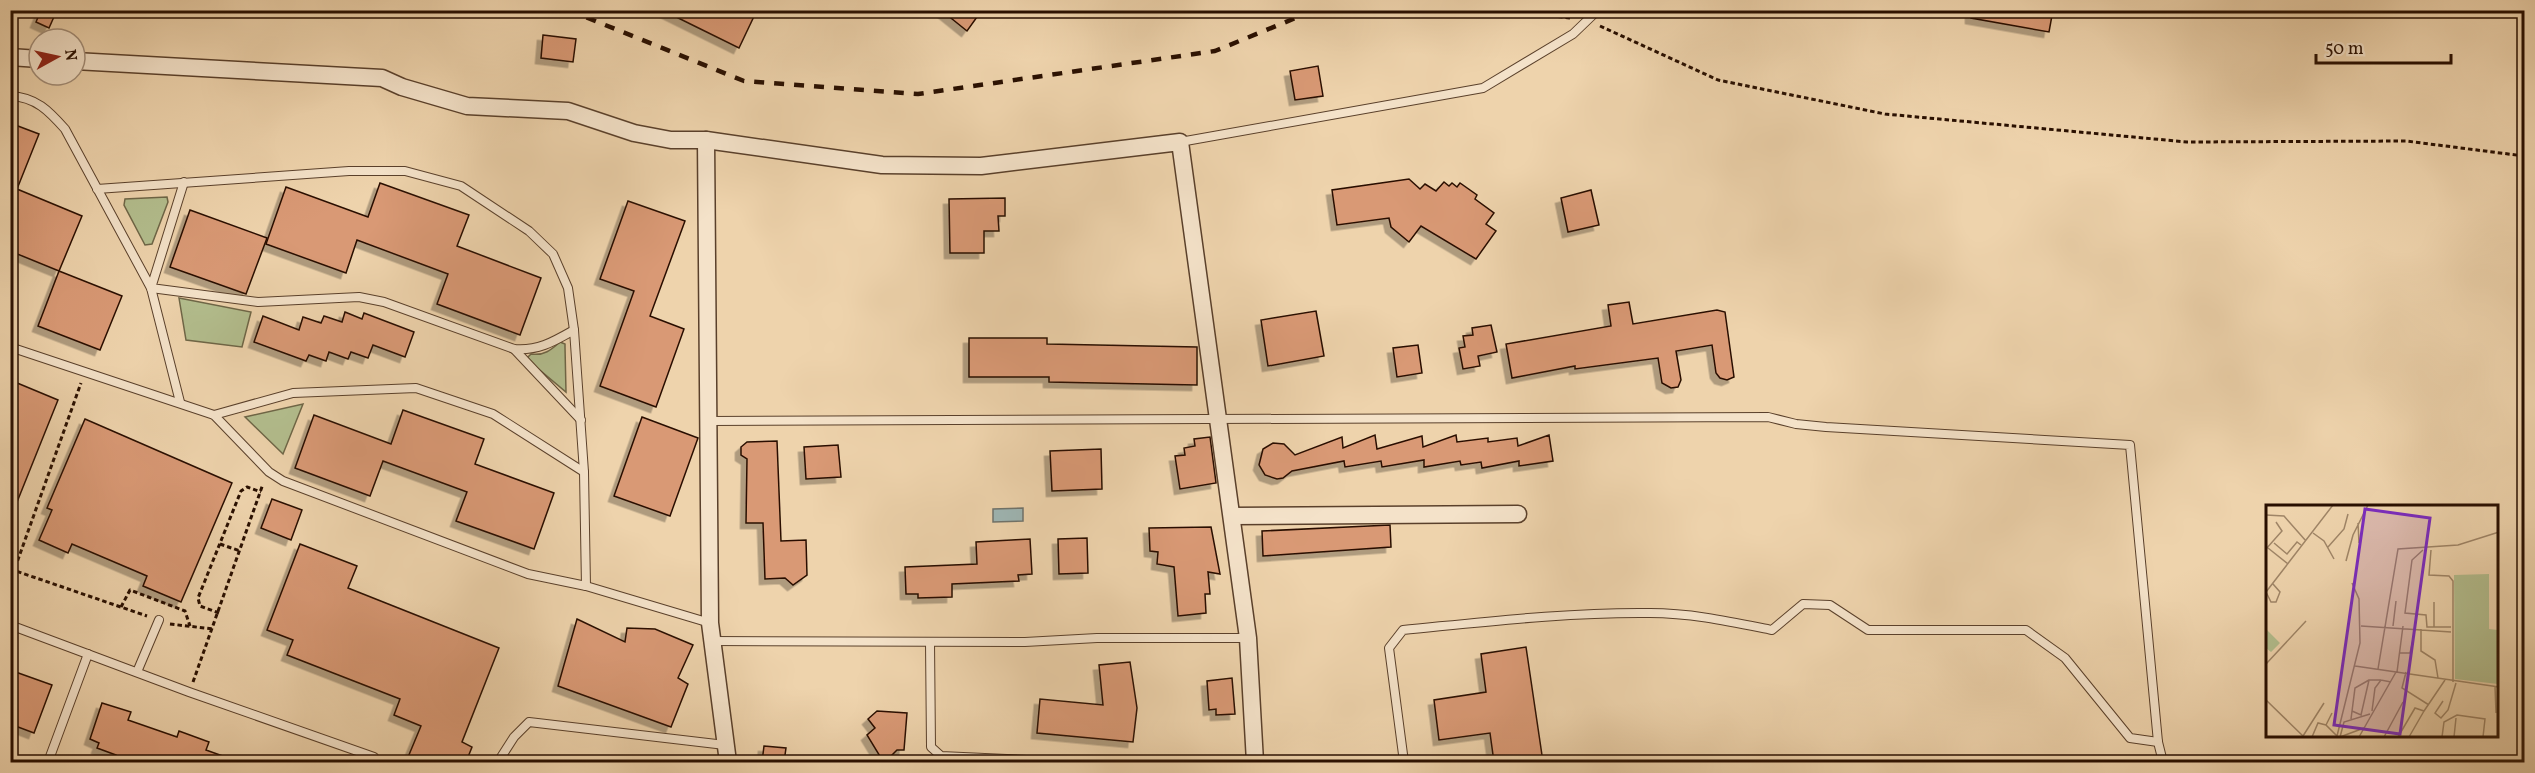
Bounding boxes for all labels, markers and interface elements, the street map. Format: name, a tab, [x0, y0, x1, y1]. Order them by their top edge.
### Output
north arrow	[27, 27, 87, 87]
scale bar	[2316, 27, 2451, 65]
text: 50 m	[2325, 37, 2364, 62]
text: N	[58, 48, 82, 63]
inset map	[2266, 505, 2499, 737]

